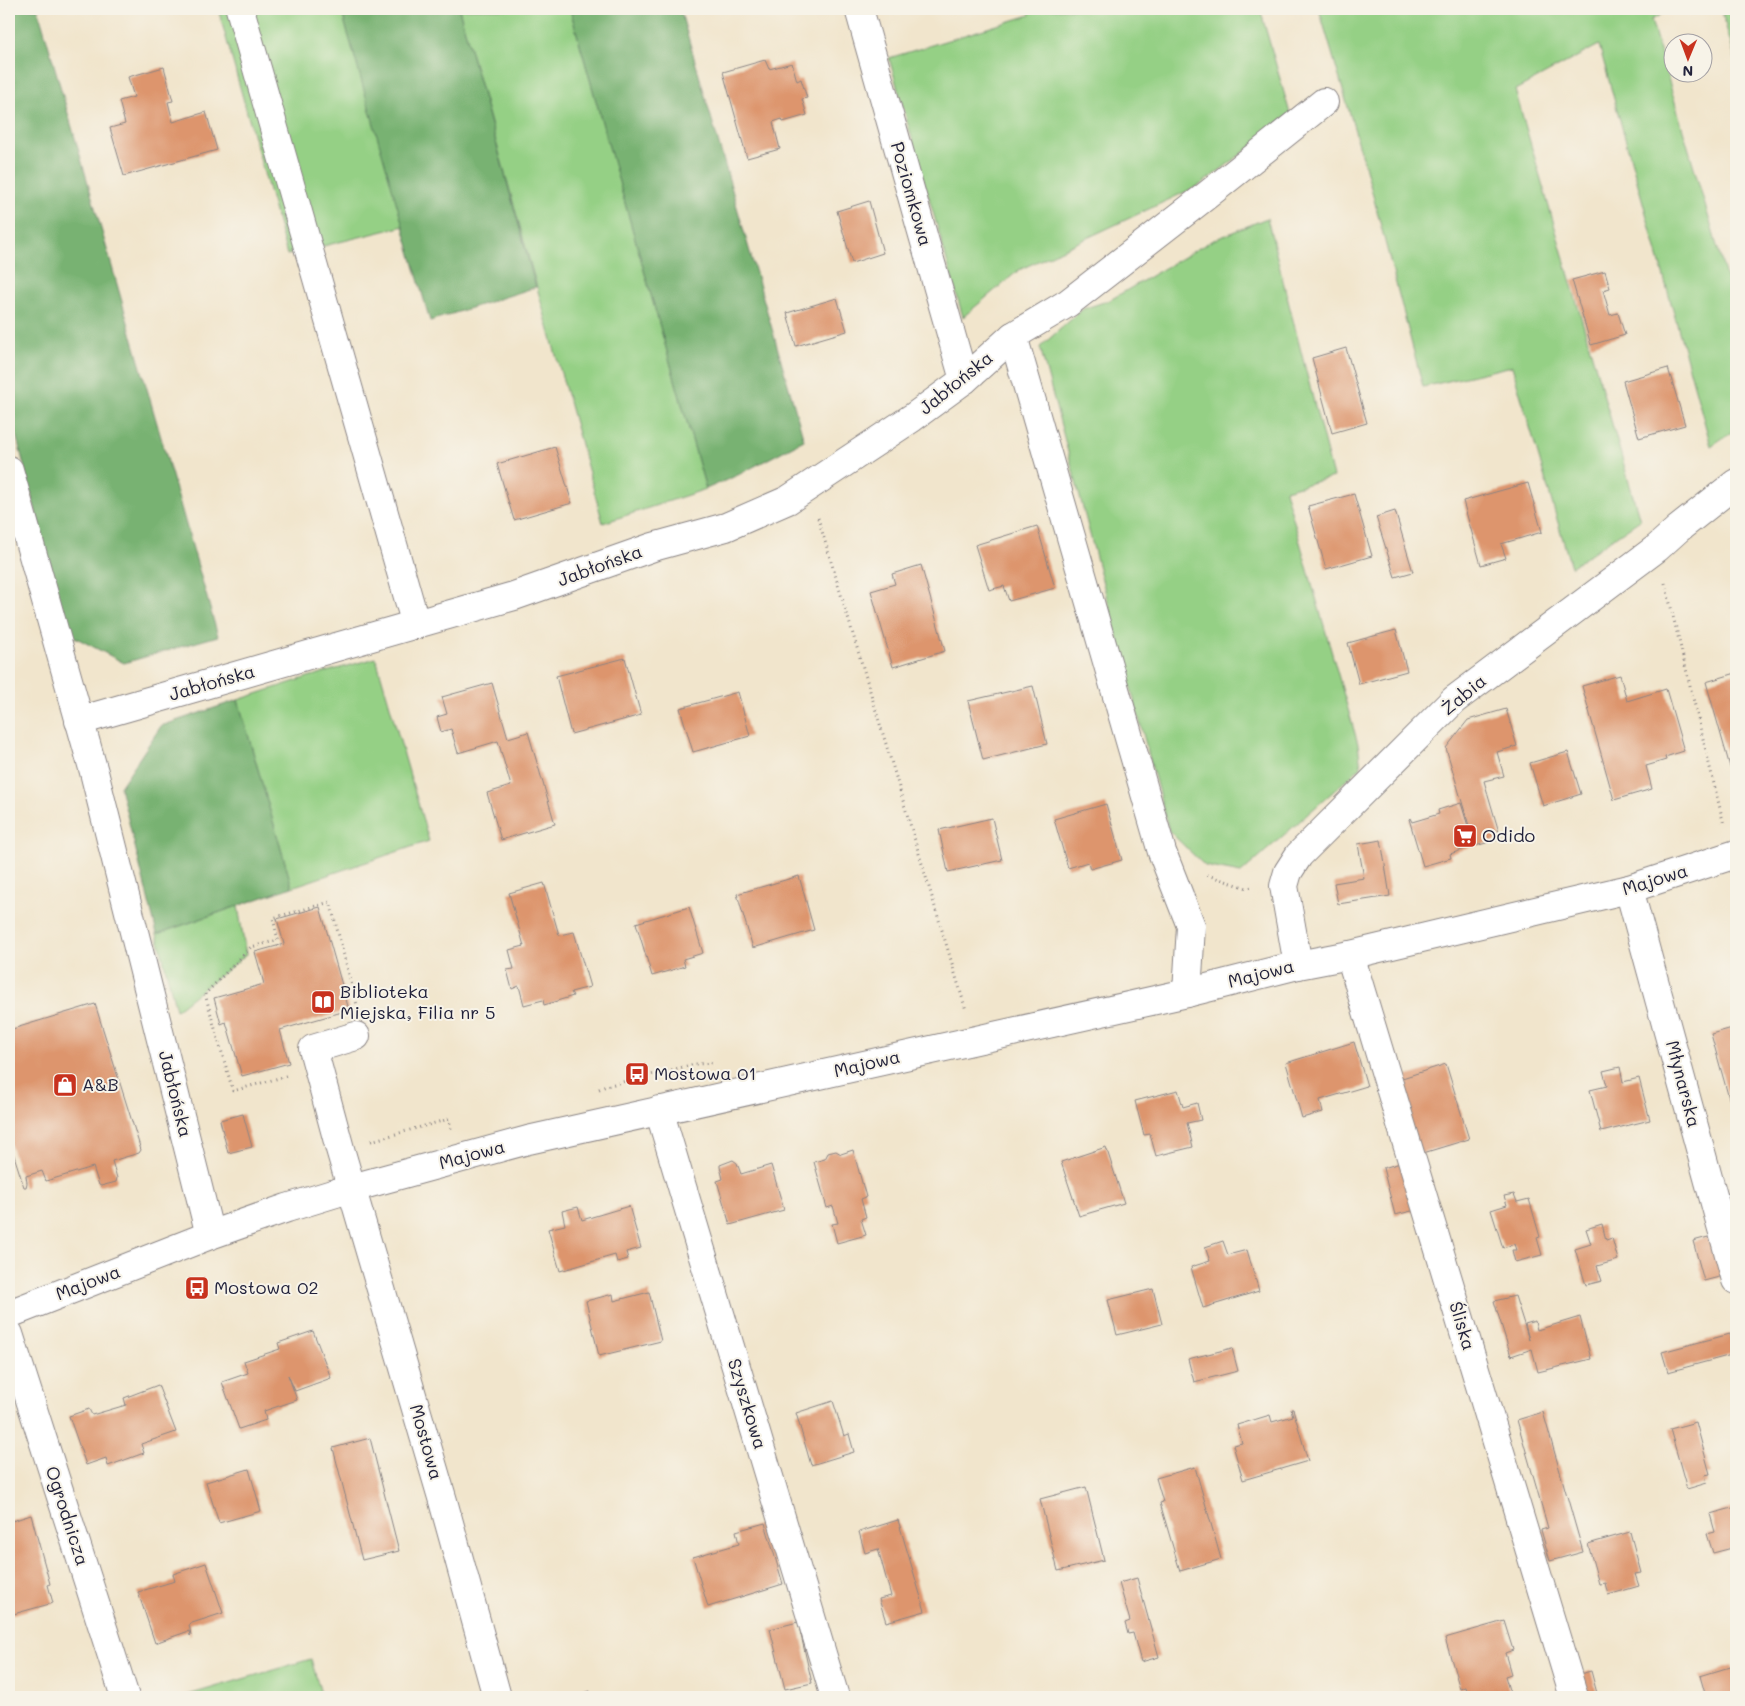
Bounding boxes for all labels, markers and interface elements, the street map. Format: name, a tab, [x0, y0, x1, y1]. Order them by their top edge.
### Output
north arrow	[1662, 32, 1712, 82]
text: N	[1682, 62, 1693, 81]
street label: Poziomkowa	[886, 139, 938, 249]
street label: Jabłońska	[913, 345, 997, 419]
street label: Jabłońska	[554, 539, 645, 591]
street label: Jabłońska	[166, 658, 257, 706]
street label: Żabia	[1436, 668, 1491, 720]
supermarket icon: Odido	[1452, 823, 1478, 849]
place label: Odido	[1482, 823, 1536, 847]
street label: Majowa	[1619, 858, 1690, 900]
street label: Majowa	[1225, 953, 1296, 993]
place label: Biblioteka Miejska, Filia nr 5	[340, 979, 496, 1024]
library icon: Biblioteka Miejska, Filia nr 5	[310, 989, 336, 1015]
street label: Młynarska	[1661, 1038, 1707, 1130]
street label: Majowa	[831, 1044, 902, 1082]
street label: Jabłońska	[154, 1048, 198, 1140]
bus stop icon: Mostowa 01	[624, 1061, 650, 1087]
place label: Mostowa 01	[654, 1061, 756, 1085]
shop icon: A&B	[52, 1072, 78, 1098]
place label: A&B	[82, 1072, 119, 1096]
street label: Majowa	[436, 1134, 507, 1174]
street label: Majowa	[52, 1259, 123, 1305]
bus stop icon: Mostowa 02	[184, 1275, 210, 1301]
place label: Mostowa 02	[214, 1275, 318, 1299]
street label: Śliska	[1444, 1298, 1482, 1353]
street label: Szyszkowa	[723, 1355, 773, 1452]
street label: Mostowa	[405, 1401, 449, 1482]
street label: Ogrodnicza	[41, 1463, 95, 1568]

